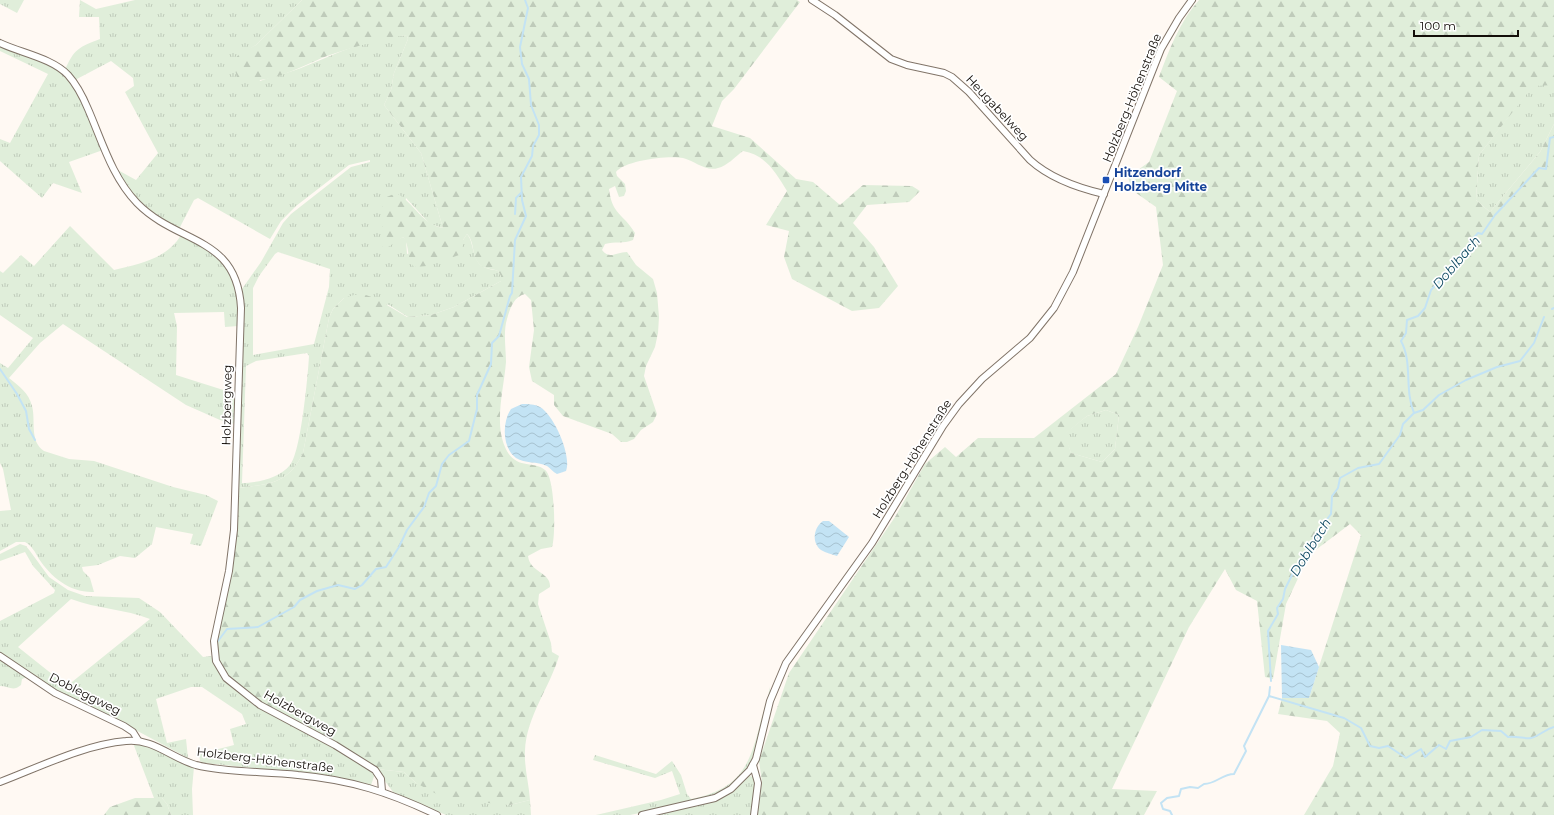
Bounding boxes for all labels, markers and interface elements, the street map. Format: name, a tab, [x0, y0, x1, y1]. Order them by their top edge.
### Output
scale bar	[1414, 12, 1518, 38]
text: 100 m	[1420, 18, 1456, 33]
street label: Holzberg-Höhenstraße	[1099, 31, 1164, 164]
street label: Heugabelweg	[963, 72, 1032, 144]
place label: Hitzendorf Holzberg Mitte	[1114, 165, 1208, 194]
marker: Hitzendorf Holzberg Mitte	[1101, 175, 1111, 185]
water label: Doblbach	[1429, 232, 1483, 292]
street label: Holzbergweg	[218, 364, 235, 445]
street label: Holzberg-Höhenstraße	[869, 396, 954, 521]
water label: Doblbach	[1286, 515, 1334, 579]
street label: Dobleggweg	[47, 669, 124, 718]
street label: Holzbergweg	[261, 686, 339, 739]
street label: Holzberg-Höhenstraße	[196, 744, 334, 775]

